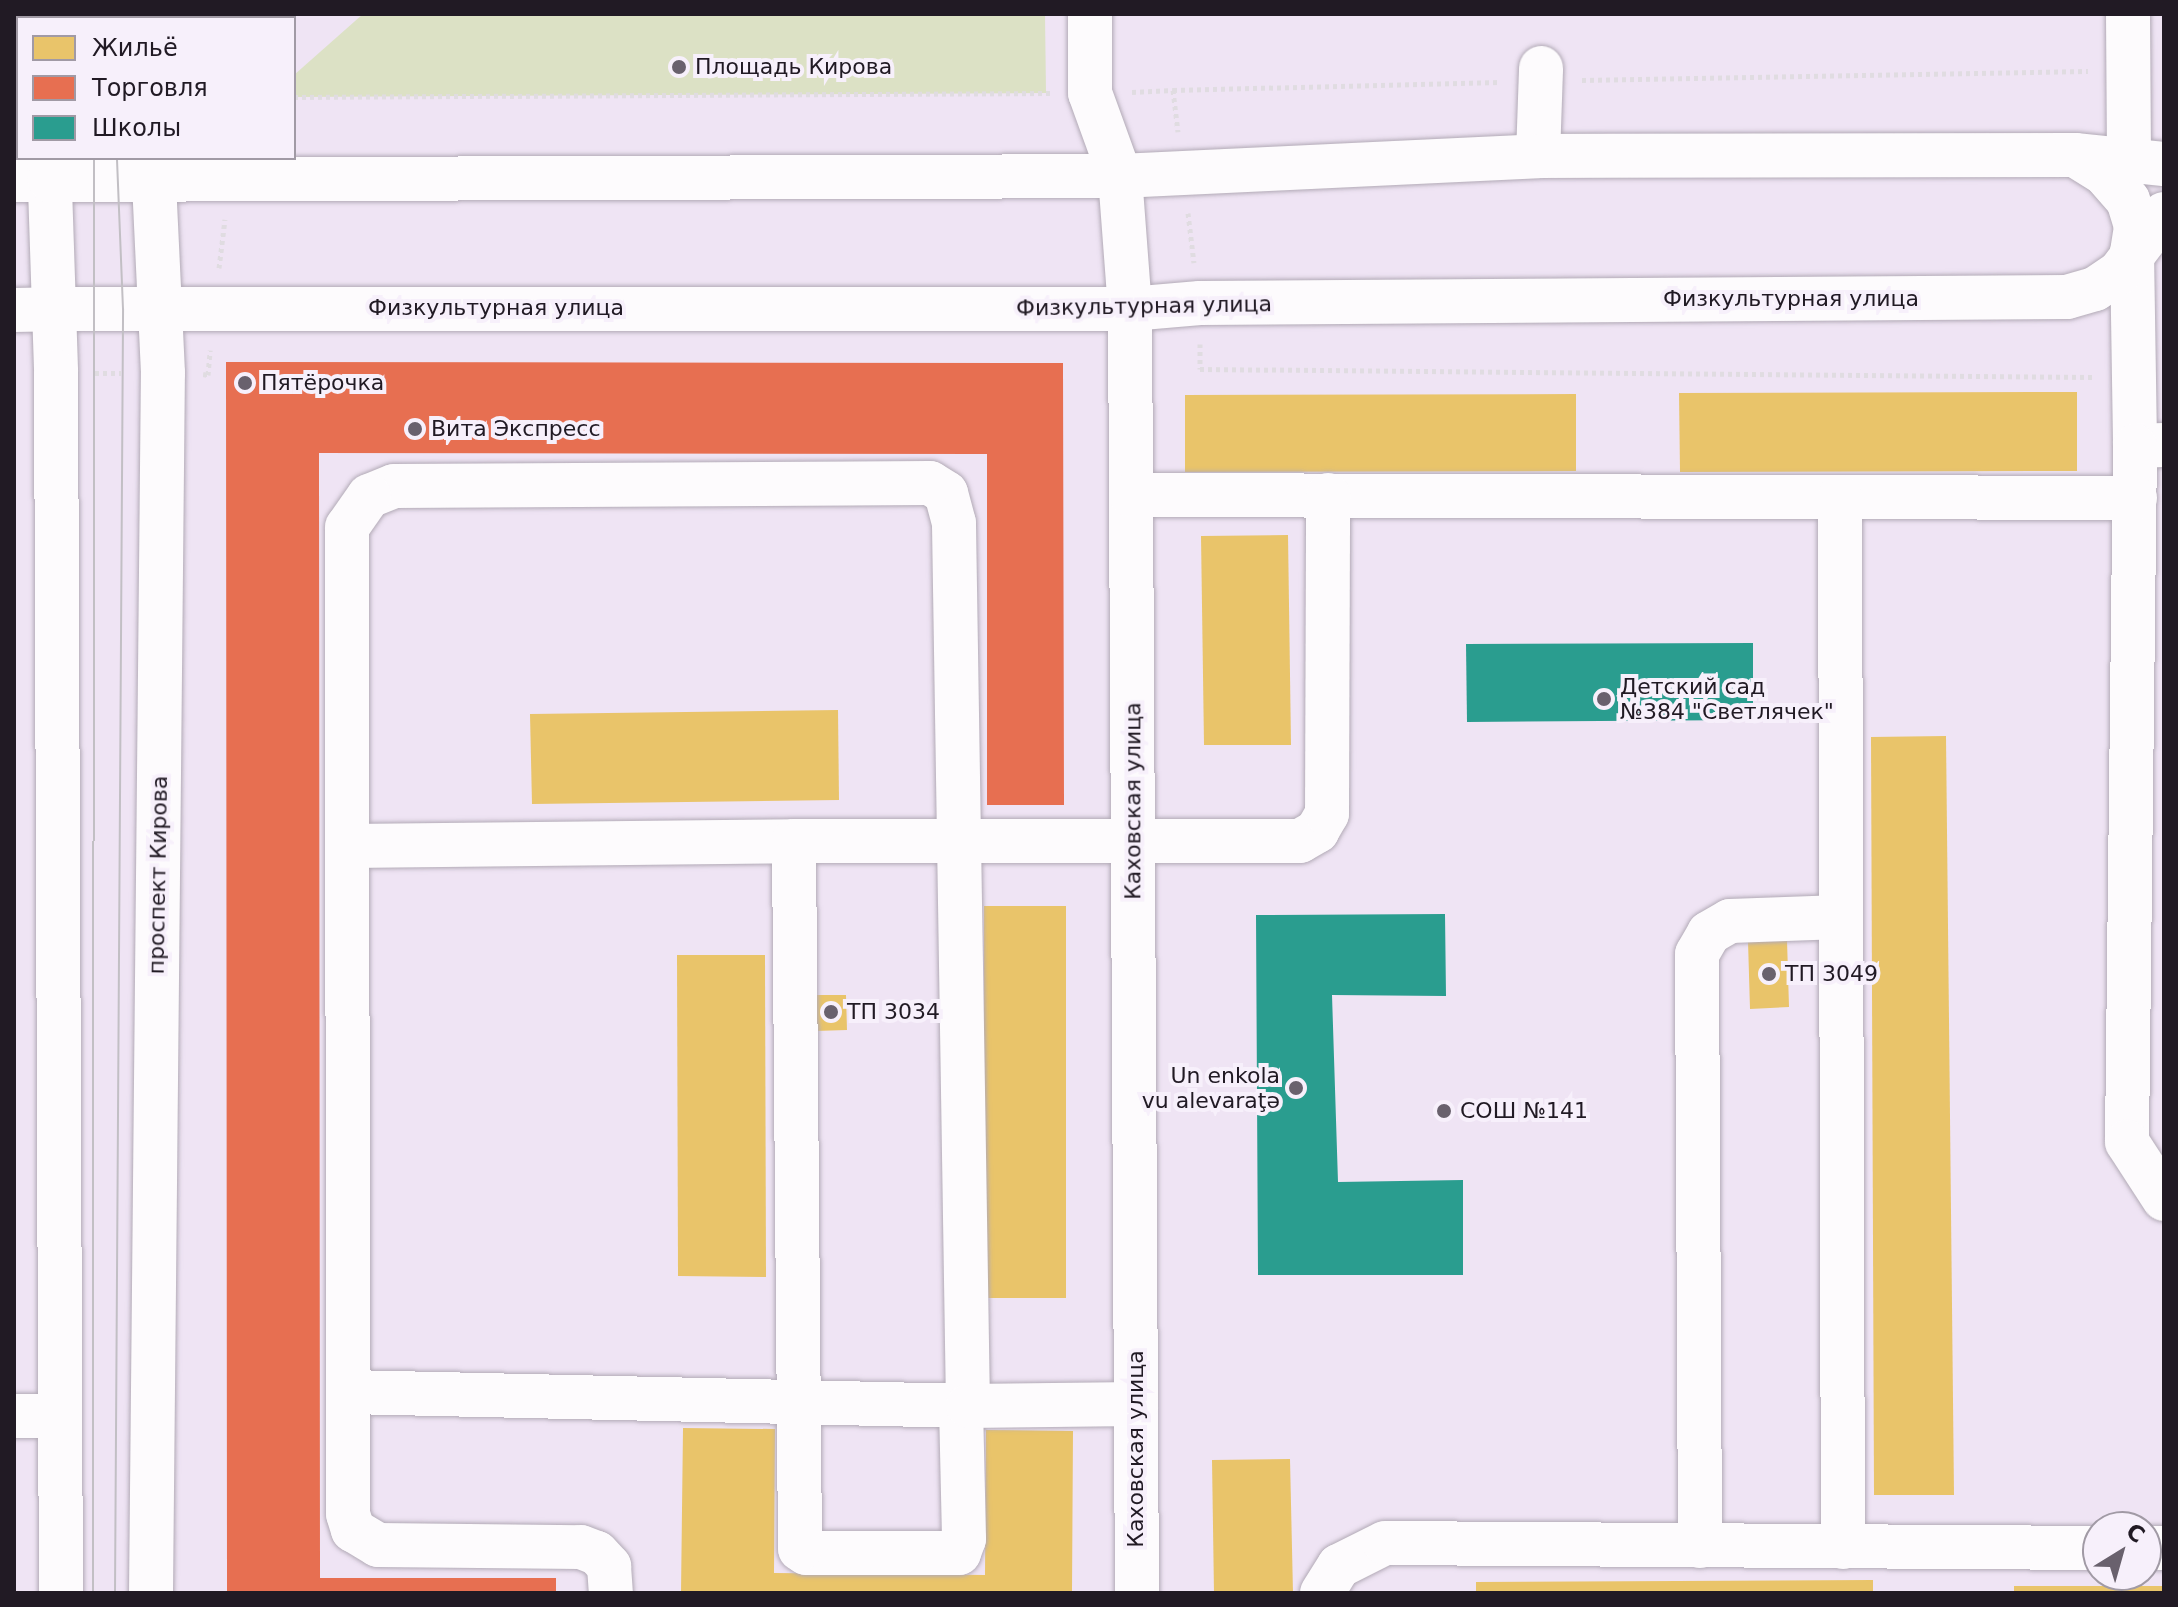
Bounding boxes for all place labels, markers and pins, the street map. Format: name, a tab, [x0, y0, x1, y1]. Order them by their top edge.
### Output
place label: Площадь Кирова	[695, 54, 892, 80]
marker: Площадь Кирова	[670, 58, 688, 76]
place label: Пятёрочка	[261, 370, 384, 396]
marker: Пятёрочка	[236, 374, 254, 392]
place label: Вита Экспресс	[431, 416, 601, 442]
marker: Вита Экспресс	[406, 420, 424, 438]
place label: Детский сад №384 "Светлячек"	[1620, 673, 1834, 724]
marker: Детский сад №384 "Светлячек"	[1595, 690, 1613, 708]
place label: ТП 3049	[1785, 961, 1878, 987]
marker: ТП 3049	[1760, 965, 1778, 983]
place label: ТП 3034	[847, 999, 940, 1025]
marker: ТП 3034	[822, 1003, 840, 1021]
place label: Un enkola vu alevaraţə	[1142, 1062, 1280, 1114]
marker: Un enkola vu alevaraţə	[1287, 1079, 1305, 1097]
place label: СОШ №141	[1460, 1098, 1588, 1124]
marker: СОШ №141	[1435, 1102, 1453, 1120]

